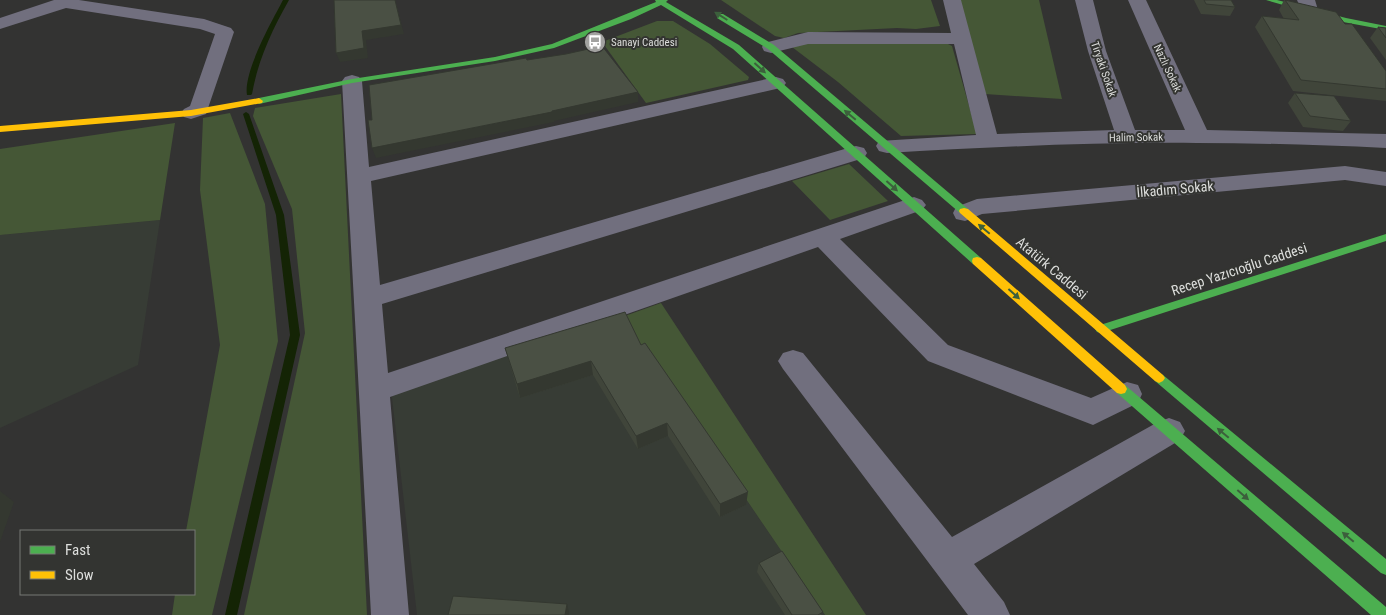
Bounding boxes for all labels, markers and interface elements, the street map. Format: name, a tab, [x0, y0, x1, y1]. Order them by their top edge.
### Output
one-way arrow	[714, 12, 728, 21]
bus stop icon: Sanayi Caddesi	[583, 30, 607, 54]
place label: Sanayi Caddesi	[611, 36, 677, 49]
street label: Tiryaki Sokak	[1088, 40, 1119, 99]
street label: Nazlı Sokak	[1151, 42, 1184, 94]
one-way arrow	[753, 62, 765, 74]
one-way arrow	[843, 109, 856, 120]
street label: Halim Sokak	[1109, 131, 1163, 144]
street label: İlkadım Sokak	[1136, 178, 1215, 200]
one-way arrow	[886, 180, 898, 192]
one-way arrow	[978, 224, 991, 235]
street label: Atatürk Caddesi	[1013, 234, 1091, 302]
street label: Recep Yazıcıoğlu Caddesi	[1169, 239, 1309, 299]
one-way arrow	[1007, 288, 1020, 299]
one-way arrow	[1217, 428, 1229, 439]
one-way arrow	[1236, 489, 1249, 500]
legend	[20, 530, 195, 595]
one-way arrow	[1342, 531, 1355, 542]
text: Fast	[65, 541, 90, 559]
text: Slow	[65, 566, 94, 584]

